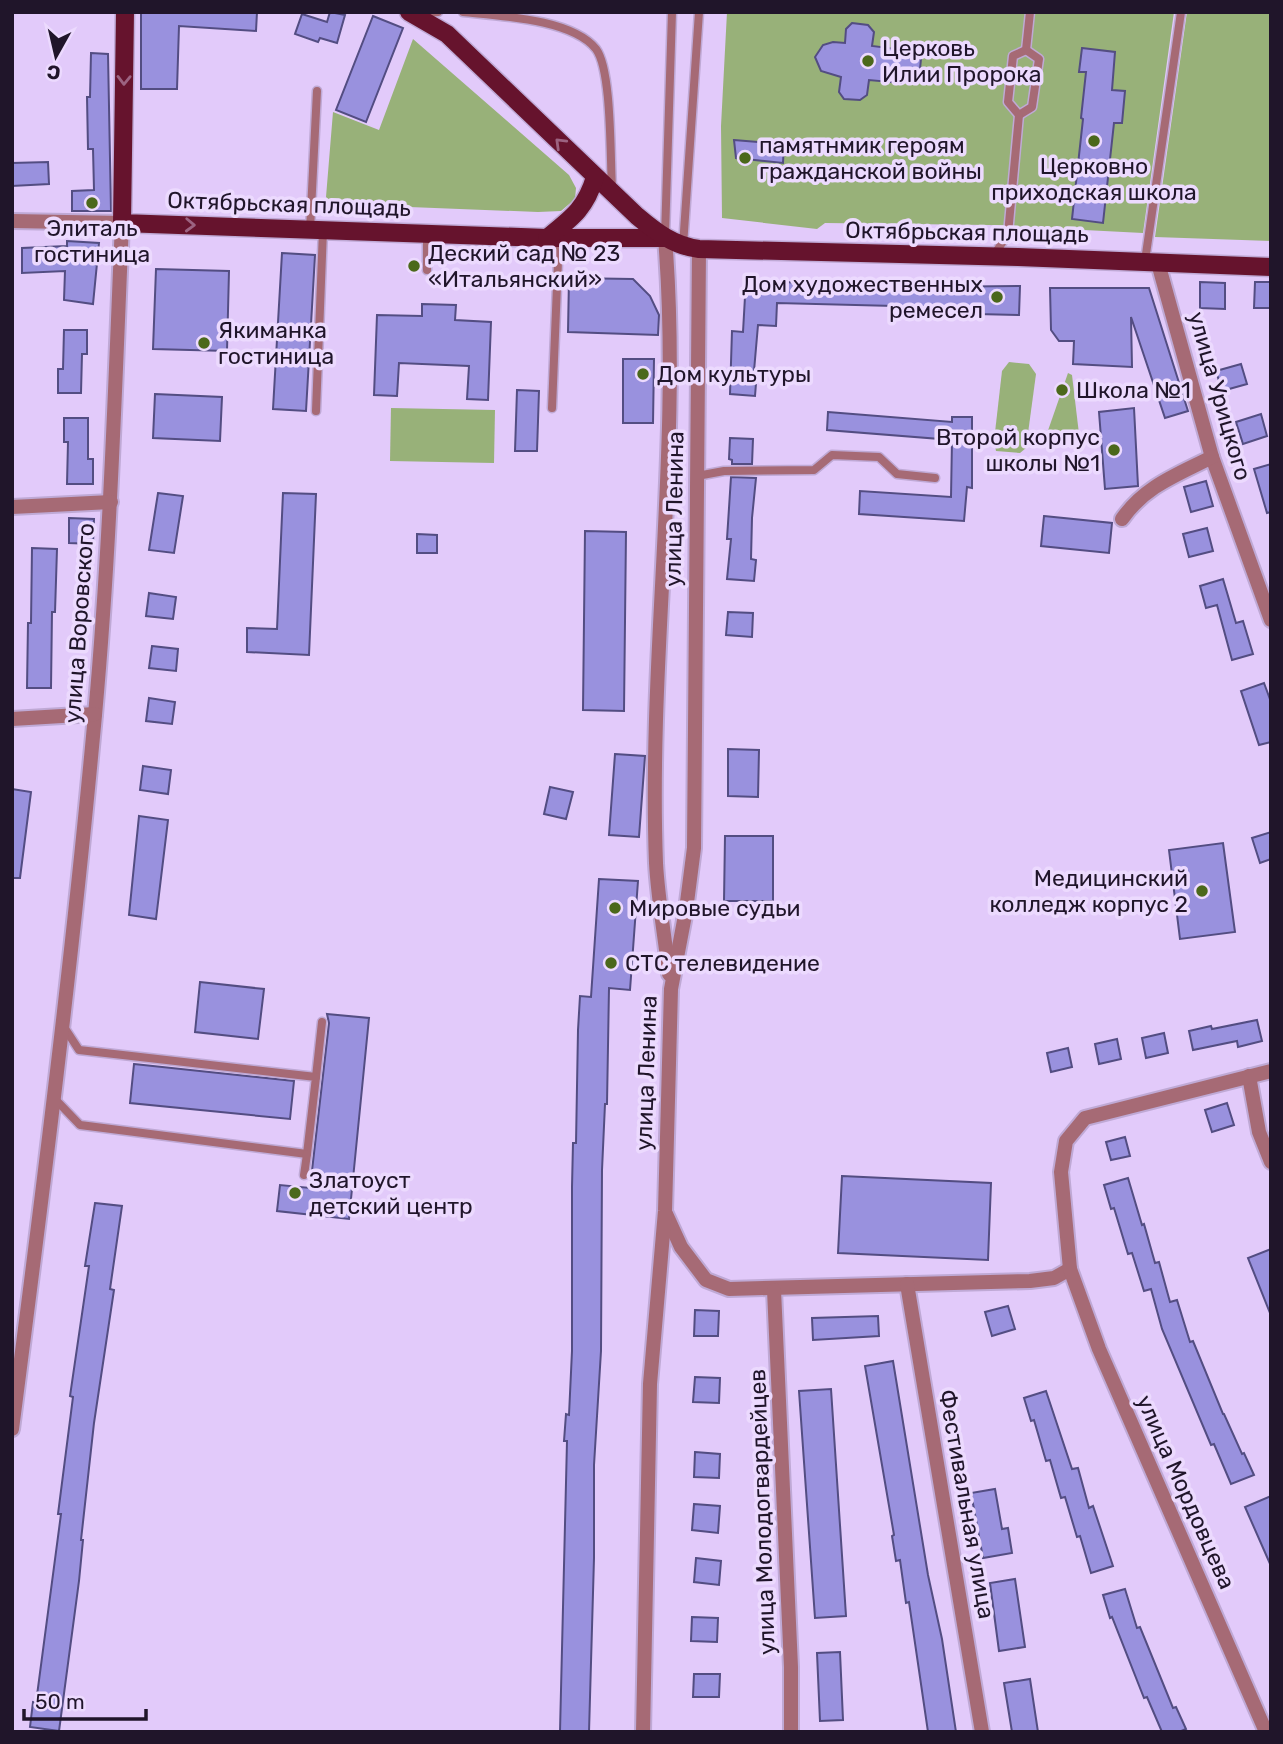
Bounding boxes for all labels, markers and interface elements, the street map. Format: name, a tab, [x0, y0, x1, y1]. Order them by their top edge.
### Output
north arrow	[21, 21, 91, 91]
place label: Церковь Илии Пророка	[882, 34, 1041, 88]
marker: Церковь Илии Пророка	[860, 53, 876, 69]
text: С	[45, 60, 62, 85]
one-way arrow	[117, 75, 132, 86]
place label: памятнмик героям гражданской войны	[759, 131, 982, 185]
marker: Церковно приходская школа	[1086, 133, 1102, 149]
one-way arrow	[555, 138, 568, 151]
marker: памятнмик героям гражданской войны	[737, 150, 753, 166]
place label: Церковно приходская школа	[991, 152, 1197, 206]
street label: Октябрьская площадь	[167, 186, 411, 222]
marker: Элиталь гостиница	[84, 195, 100, 211]
place label: Элиталь гостиница	[34, 214, 150, 268]
street label: Октябрьская площадь	[845, 216, 1089, 248]
one-way arrow	[185, 218, 196, 233]
place label: Деский сад № 23 «Итальянский»	[428, 239, 620, 293]
marker: Деский сад № 23 «Итальянский»	[406, 258, 422, 274]
place label: Дом художественных ремесел	[742, 270, 983, 324]
marker: Дом художественных ремесел	[989, 289, 1005, 305]
street label: улица Урицкого	[1183, 308, 1257, 484]
place label: Якиманка гостиница	[218, 316, 334, 370]
marker: Якиманка гостиница	[196, 335, 212, 351]
place label: Дом культуры	[657, 360, 811, 388]
marker: Дом культуры	[635, 366, 651, 382]
place label: Школа №1	[1076, 376, 1191, 404]
marker: Школа №1	[1054, 382, 1070, 398]
place label: Второй корпус школы №1	[936, 423, 1100, 477]
street label: улица Ленина	[659, 431, 689, 587]
marker: Второй корпус школы №1	[1106, 442, 1122, 458]
street label: улица Воровского	[58, 522, 100, 724]
place label: Медицинский колледж корпус 2	[990, 864, 1188, 918]
marker: Медицинский колледж корпус 2	[1194, 883, 1210, 899]
place label: Мировые судьи	[629, 894, 801, 922]
marker: Мировые судьи	[607, 900, 623, 916]
place label: СТС телевидение	[625, 949, 820, 977]
marker: СТС телевидение	[603, 955, 619, 971]
street label: улица Ленина	[629, 995, 663, 1151]
place label: Златоуст детский центр	[309, 1166, 473, 1220]
marker: Златоуст детский центр	[287, 1185, 303, 1201]
street label: улица Молодогвардейцев	[743, 1368, 781, 1656]
street label: Фестивальная улица	[933, 1387, 1001, 1621]
street label: улица Мордовцева	[1131, 1391, 1241, 1593]
scale bar	[24, 1678, 147, 1722]
text: 50 m	[35, 1689, 85, 1714]

